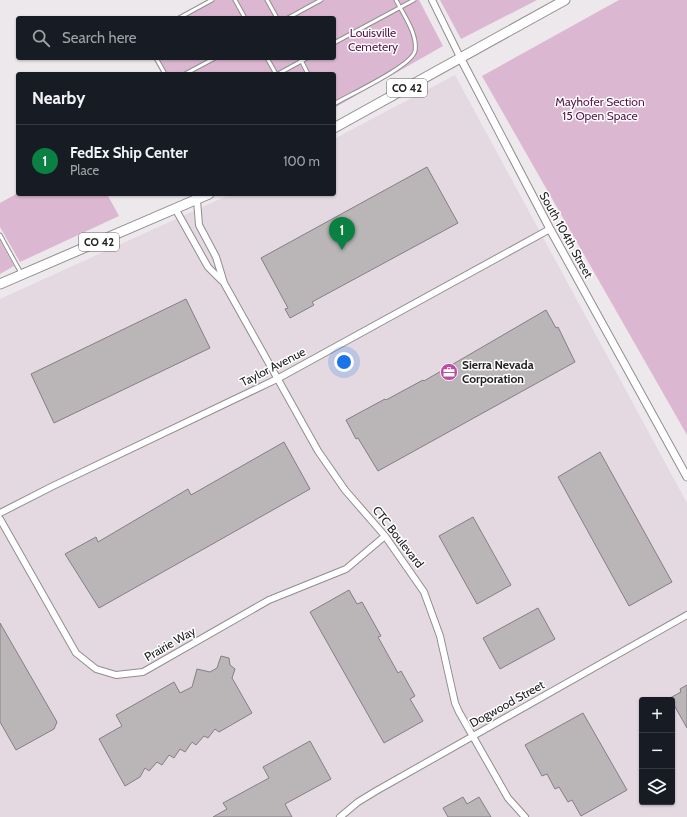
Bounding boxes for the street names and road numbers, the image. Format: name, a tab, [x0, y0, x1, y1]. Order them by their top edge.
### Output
road number: CO 42	[387, 79, 427, 97]
street label: South 104th Street	[536, 189, 596, 281]
road number: CO 42	[79, 233, 119, 251]
street label: Taylor Avenue	[238, 344, 308, 389]
street label: CTC Boulevard	[370, 503, 427, 571]
street label: Prairie Way	[142, 623, 198, 664]
street label: Dogwood Street	[467, 677, 547, 730]

